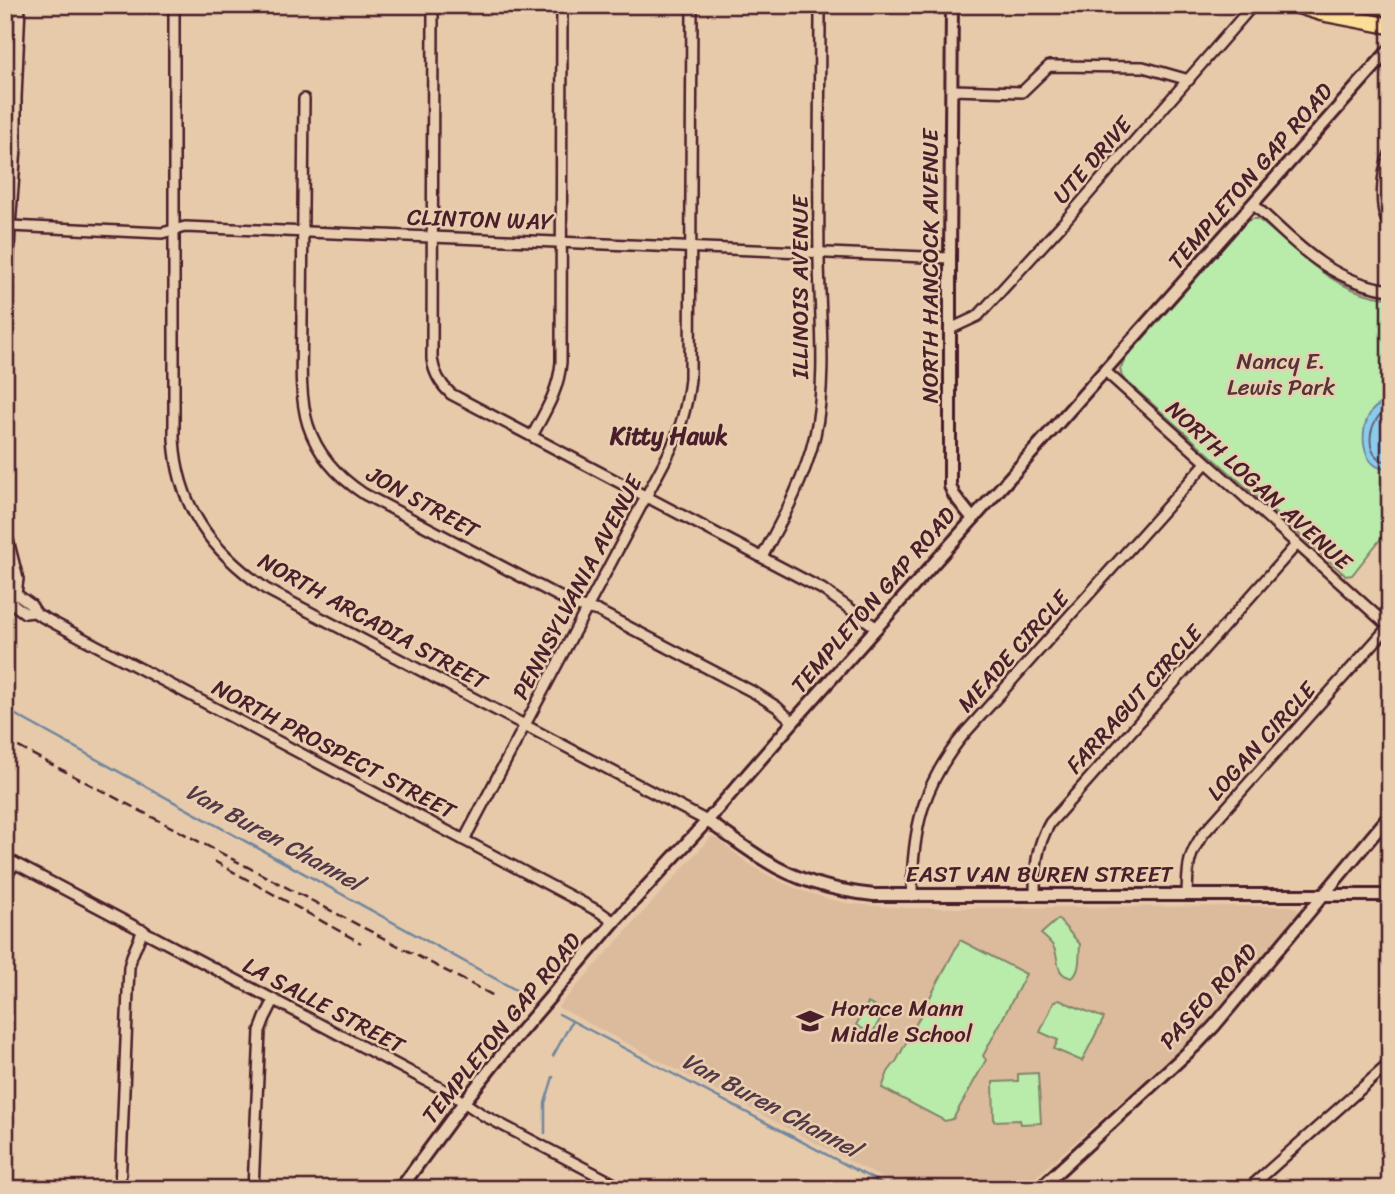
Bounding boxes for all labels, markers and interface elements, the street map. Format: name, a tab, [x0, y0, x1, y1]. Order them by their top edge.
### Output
street label: TEMPLETON GAP ROAD	[1157, 73, 1344, 279]
street label: UTE DRIVE	[1042, 106, 1143, 214]
street label: NORTH HANCOCK AVENUE	[910, 128, 951, 403]
street label: ILLINOIS AVENUE	[780, 194, 821, 380]
street label: CLINTON WAY	[406, 196, 555, 243]
park label: Nancy E. Lewis Park	[1227, 341, 1336, 408]
street label: NORTH LOGAN AVENUE	[1156, 390, 1363, 582]
district label: Kitty Hawk	[609, 415, 728, 457]
street label: JON STREET	[358, 454, 488, 551]
street label: PENNSYLVANIA AVENUE	[501, 466, 655, 707]
street label: TEMPLETON GAP ROAD	[780, 497, 967, 703]
street label: NORTH ARCADIA STREET	[250, 541, 497, 703]
street label: MEADE CIRCLE	[947, 580, 1081, 722]
street label: FARRAGUT CIRCLE	[1056, 614, 1214, 784]
street label: NORTH PROSPECT STREET	[204, 668, 465, 832]
street label: LOGAN CIRCLE	[1196, 671, 1327, 811]
water label: Van Buren Channel	[178, 771, 375, 906]
street label: EAST VAN BUREN STREET	[906, 854, 1174, 895]
street label: TEMPLETON GAP ROAD	[411, 923, 592, 1133]
street label: PASEO ROAD	[1149, 933, 1268, 1059]
street label: LA SALLE STREET	[235, 945, 414, 1066]
place label: Horace Mann Middle School	[831, 988, 973, 1055]
school or university icon: Horace Mann Middle School	[795, 1006, 825, 1036]
water label: Van Buren Channel	[674, 1040, 872, 1172]

